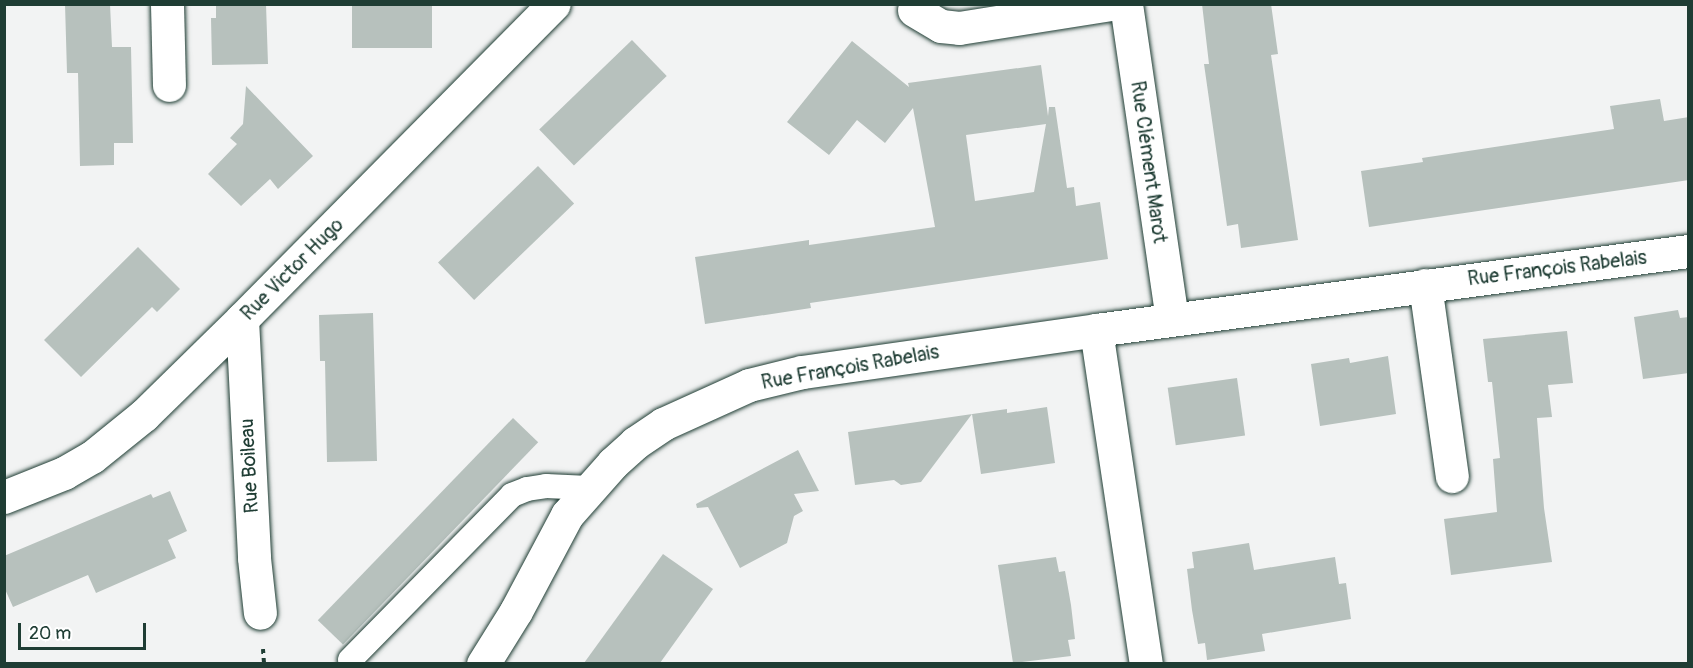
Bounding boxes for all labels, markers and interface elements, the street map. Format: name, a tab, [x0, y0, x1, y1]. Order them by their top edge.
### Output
street label: Rue Clément Marot	[1126, 79, 1172, 245]
street label: Rue Victor Hugo	[236, 213, 348, 325]
street label: Rue François Rabelais	[1466, 245, 1648, 291]
street label: Rue François Rabelais	[759, 340, 941, 394]
street label: Rue Boileau	[235, 418, 263, 514]
scale bar	[21, 611, 148, 649]
text: 20 m	[29, 622, 71, 645]

